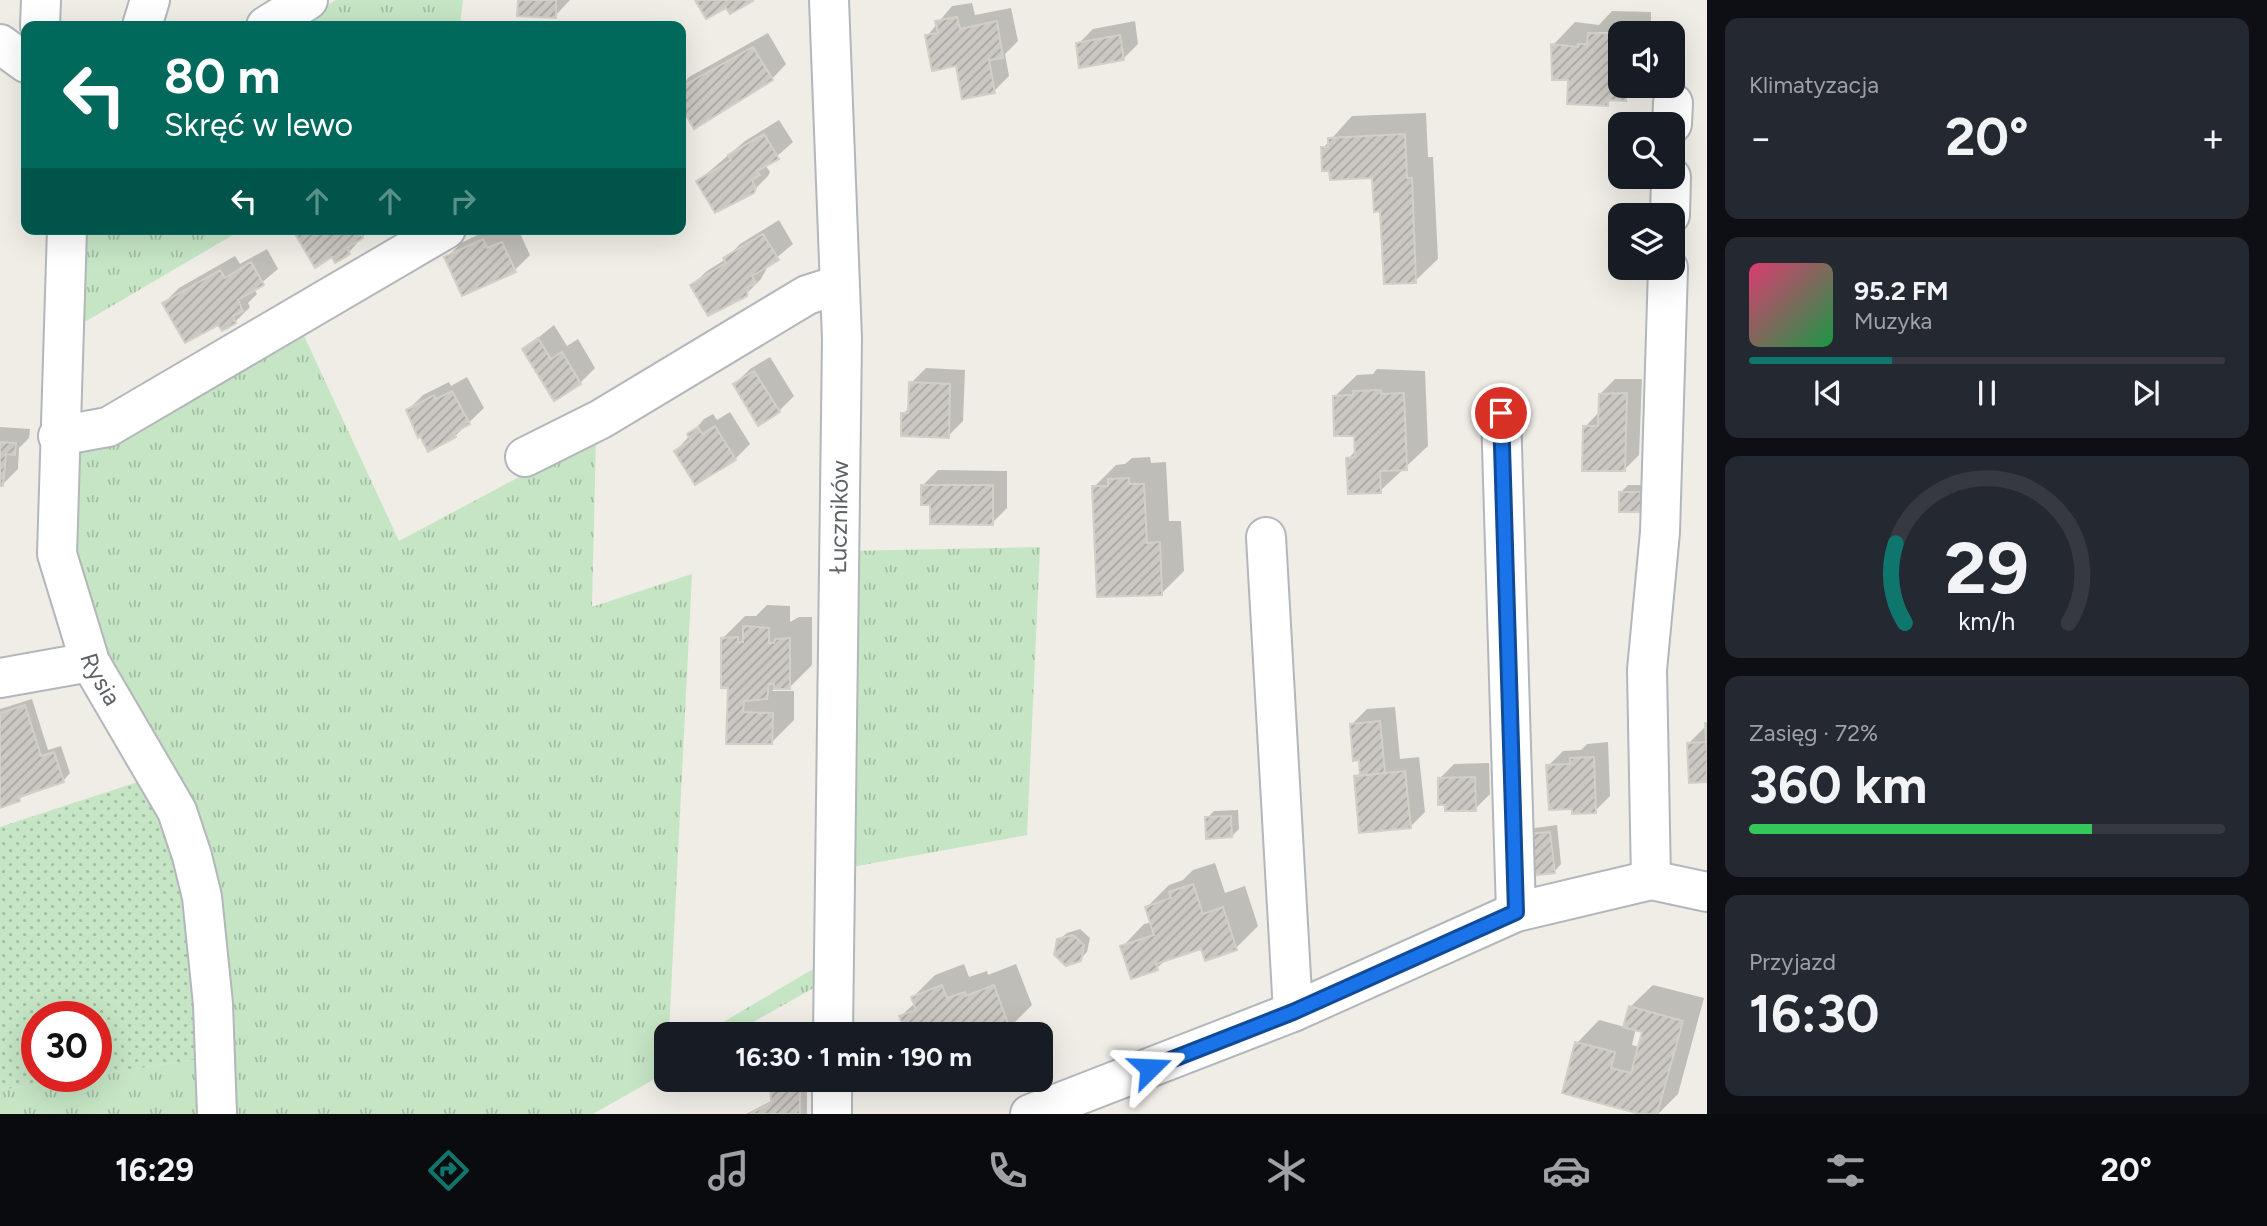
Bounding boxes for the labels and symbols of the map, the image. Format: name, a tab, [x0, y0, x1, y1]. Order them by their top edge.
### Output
pin	[1471, 383, 1531, 443]
street label: Łuczników	[823, 460, 854, 574]
street label: Rysia	[74, 650, 127, 711]
speed limit sign: 30	[21, 1001, 112, 1092]
position arrow	[1113, 1031, 1187, 1105]

